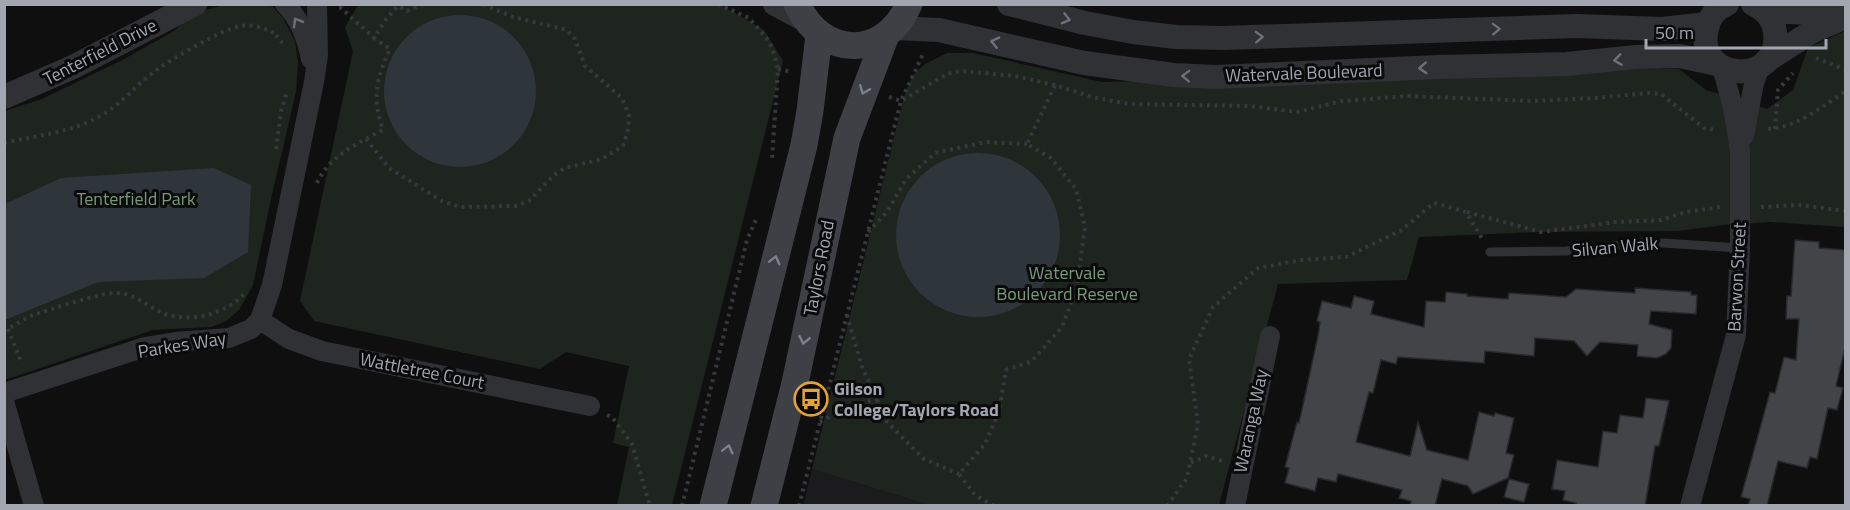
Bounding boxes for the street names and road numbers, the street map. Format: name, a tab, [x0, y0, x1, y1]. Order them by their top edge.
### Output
street label: Tenterfield Drive	[38, 11, 161, 92]
street label: Watervale Boulevard	[1225, 56, 1383, 89]
street label: Taylors Road	[796, 218, 841, 318]
street label: Barwon Street	[1720, 221, 1753, 332]
street label: Silvan Walk	[1571, 229, 1660, 264]
street label: Parkes Way	[136, 324, 228, 365]
street label: Wattletree Court	[358, 345, 487, 396]
street label: Waranga Way	[1226, 366, 1275, 475]

